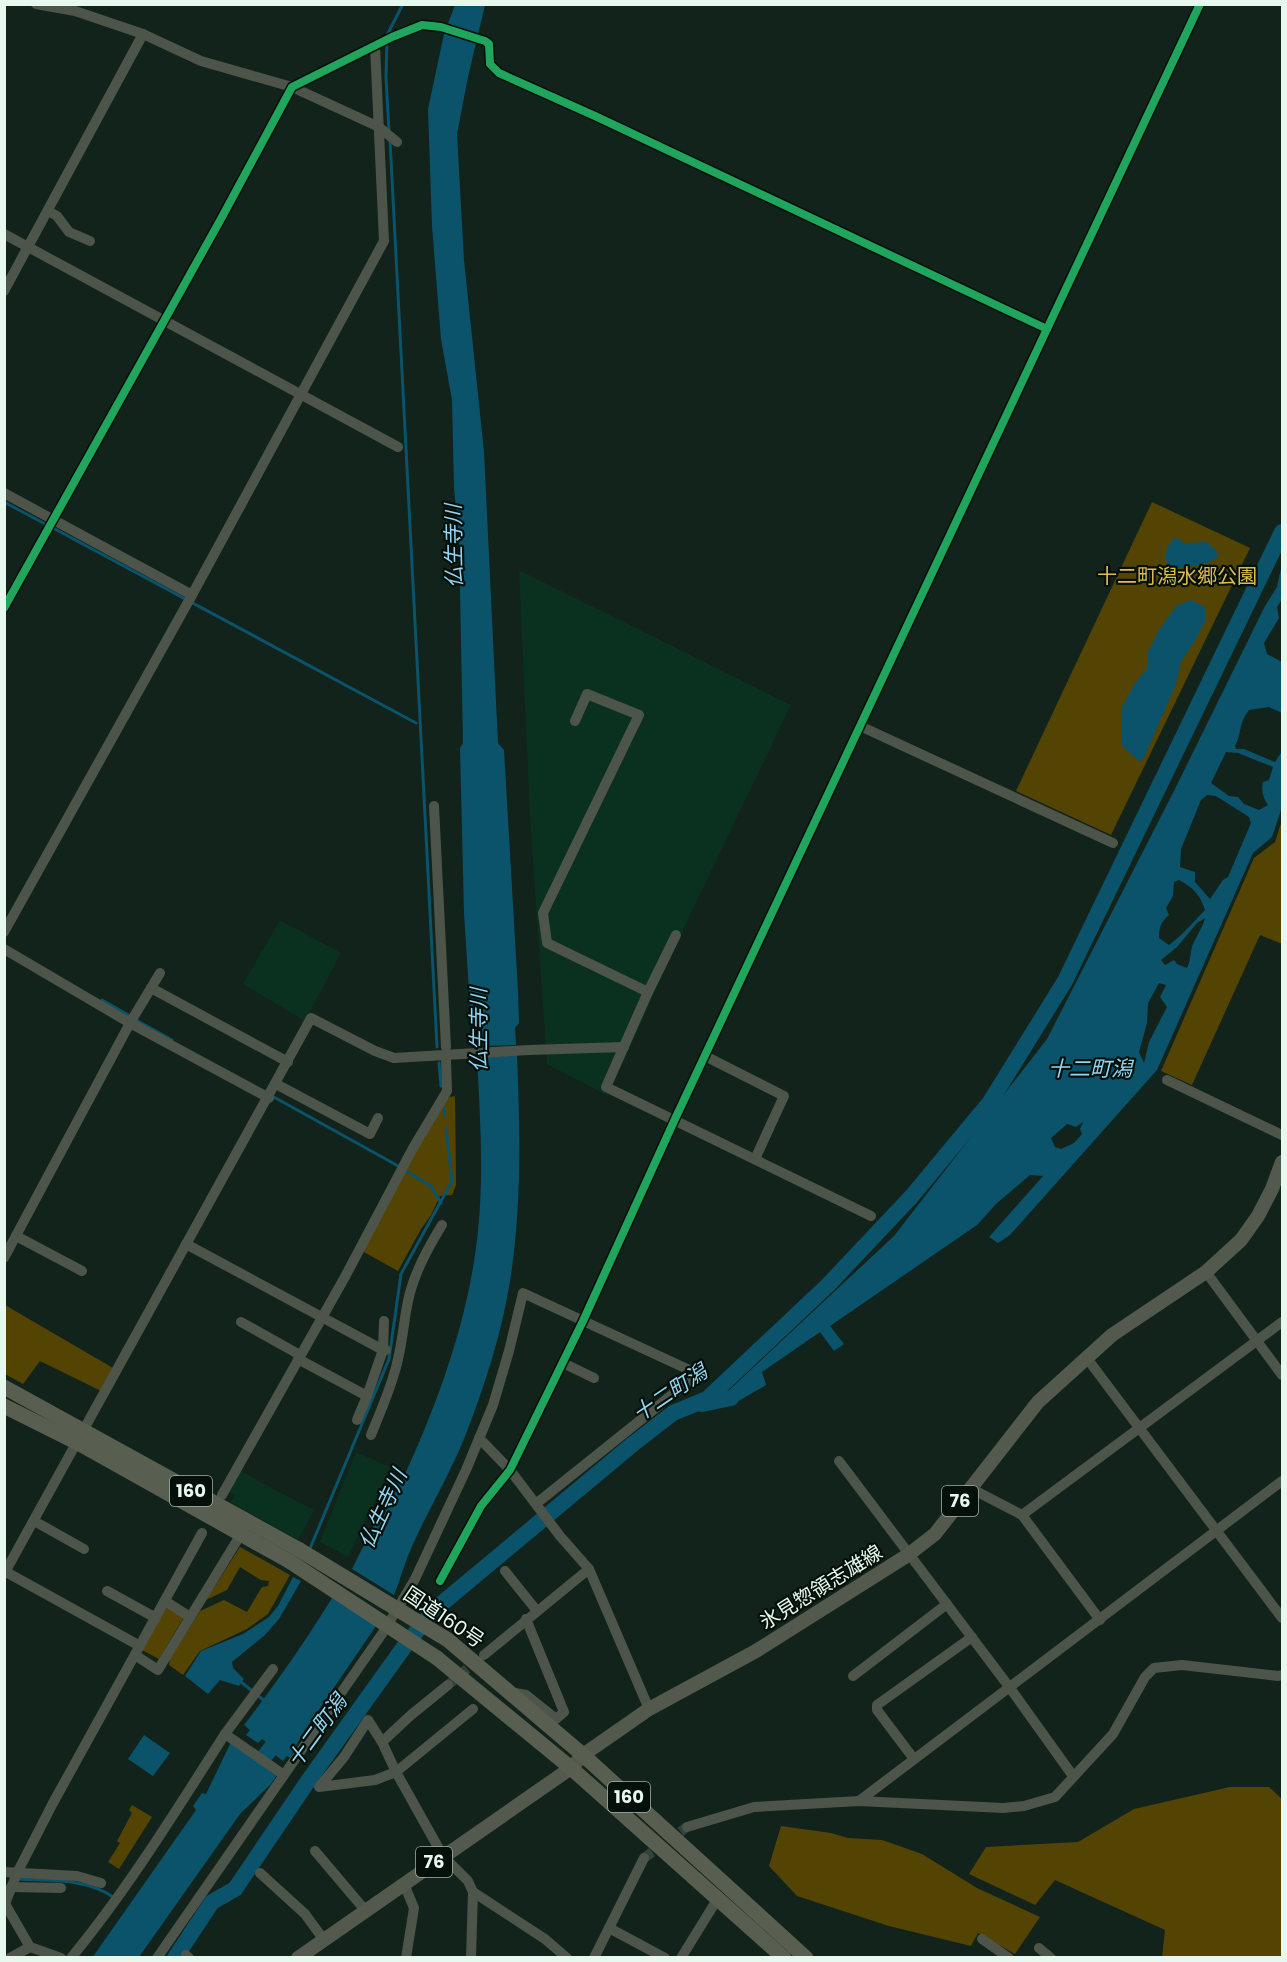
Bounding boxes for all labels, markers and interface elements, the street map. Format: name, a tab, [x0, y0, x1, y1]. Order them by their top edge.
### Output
water label: 仏生寺川	[438, 502, 469, 588]
park label: 十二町潟水郷公園	[1097, 562, 1257, 590]
water label: 仏生寺川	[464, 986, 493, 1072]
water label: 十二町潟	[1048, 1054, 1135, 1083]
water label: 十二町潟	[627, 1355, 715, 1428]
water label: 仏生寺川	[352, 1463, 414, 1553]
road number: 160	[170, 1476, 212, 1506]
road number: 76	[942, 1486, 978, 1516]
street label: 氷見惣領志雄線	[754, 1538, 888, 1636]
street label: 国道160号	[398, 1580, 490, 1654]
water label: 十二町潟	[280, 1686, 355, 1773]
road number: 160	[608, 1782, 650, 1812]
road number: 76	[416, 1847, 452, 1877]

